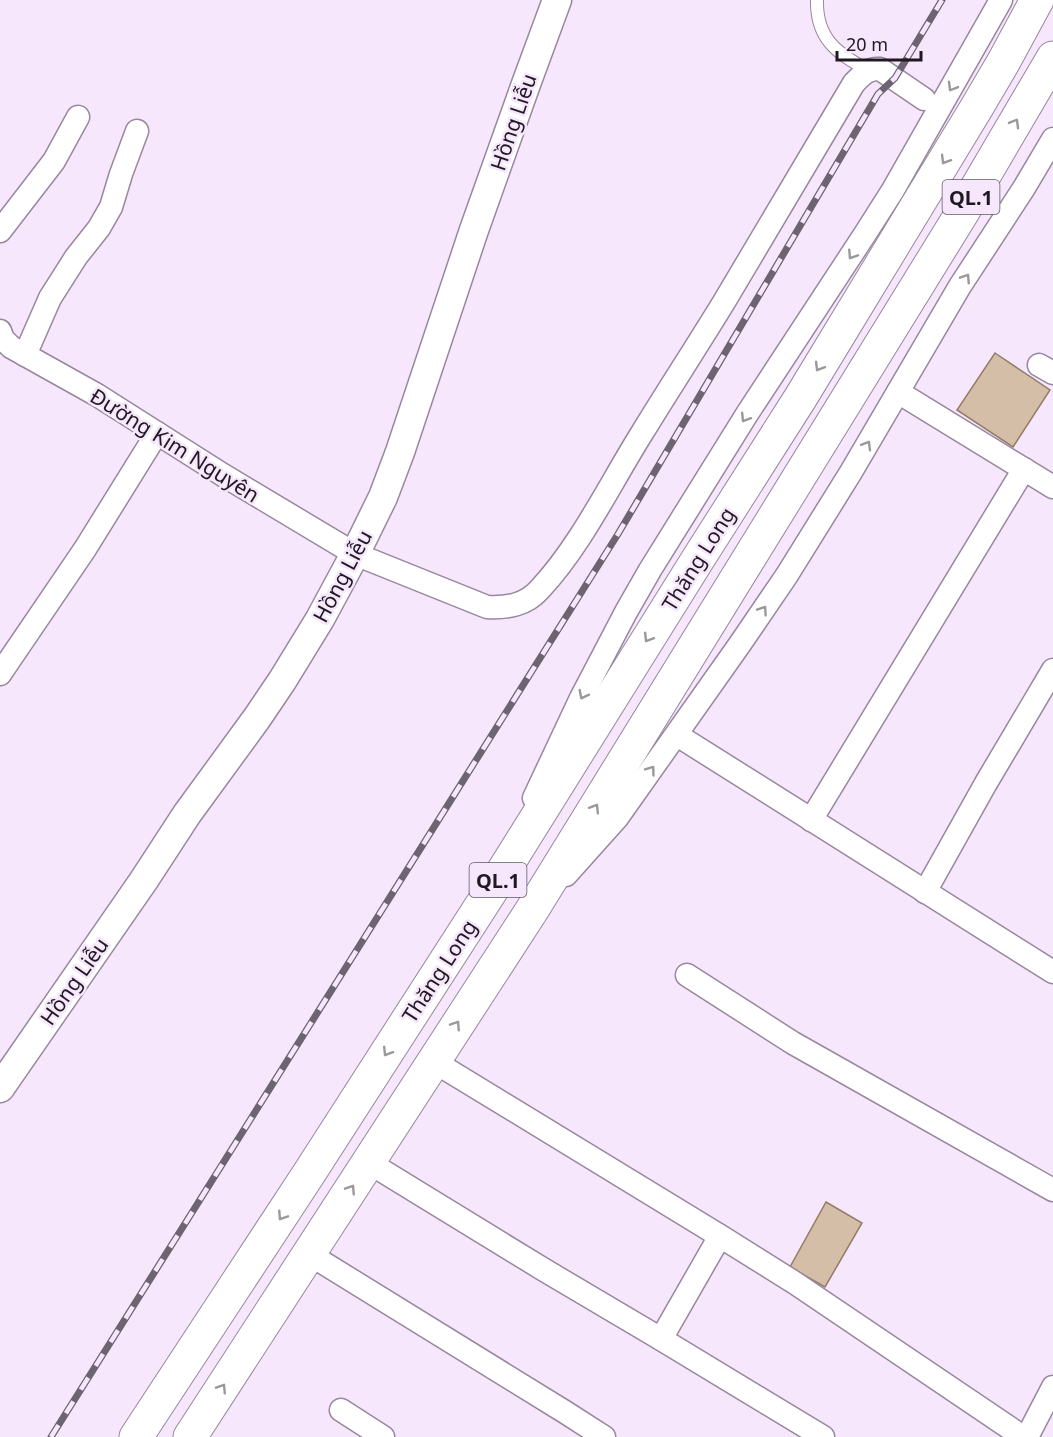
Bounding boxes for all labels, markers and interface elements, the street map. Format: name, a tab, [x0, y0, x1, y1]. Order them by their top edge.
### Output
scale bar	[837, 24, 921, 62]
text: 20 m	[846, 32, 888, 56]
street label: Hồng Liễu	[483, 70, 543, 174]
one-way arrow	[948, 81, 959, 92]
one-way arrow	[1008, 119, 1019, 129]
one-way arrow	[941, 154, 952, 164]
road number: QL.1	[942, 180, 1000, 214]
one-way arrow	[848, 248, 859, 259]
one-way arrow	[959, 273, 970, 284]
one-way arrow	[815, 361, 827, 371]
street label: Đường Kim Nguyên	[85, 382, 265, 508]
one-way arrow	[741, 411, 752, 422]
one-way arrow	[859, 441, 871, 451]
street label: Thăng Long	[655, 502, 741, 616]
street label: Hồng Liễu	[306, 525, 378, 627]
one-way arrow	[756, 606, 767, 617]
one-way arrow	[644, 632, 656, 642]
one-way arrow	[578, 688, 590, 699]
one-way arrow	[644, 766, 655, 777]
one-way arrow	[587, 804, 599, 814]
road number: QL.1	[470, 863, 526, 897]
street label: Thăng Long	[395, 914, 483, 1028]
street label: Hồng Liễu	[34, 932, 114, 1030]
one-way arrow	[449, 1021, 460, 1032]
one-way arrow	[383, 1045, 394, 1056]
one-way arrow	[343, 1185, 355, 1195]
one-way arrow	[278, 1209, 289, 1220]
one-way arrow	[214, 1384, 226, 1394]

